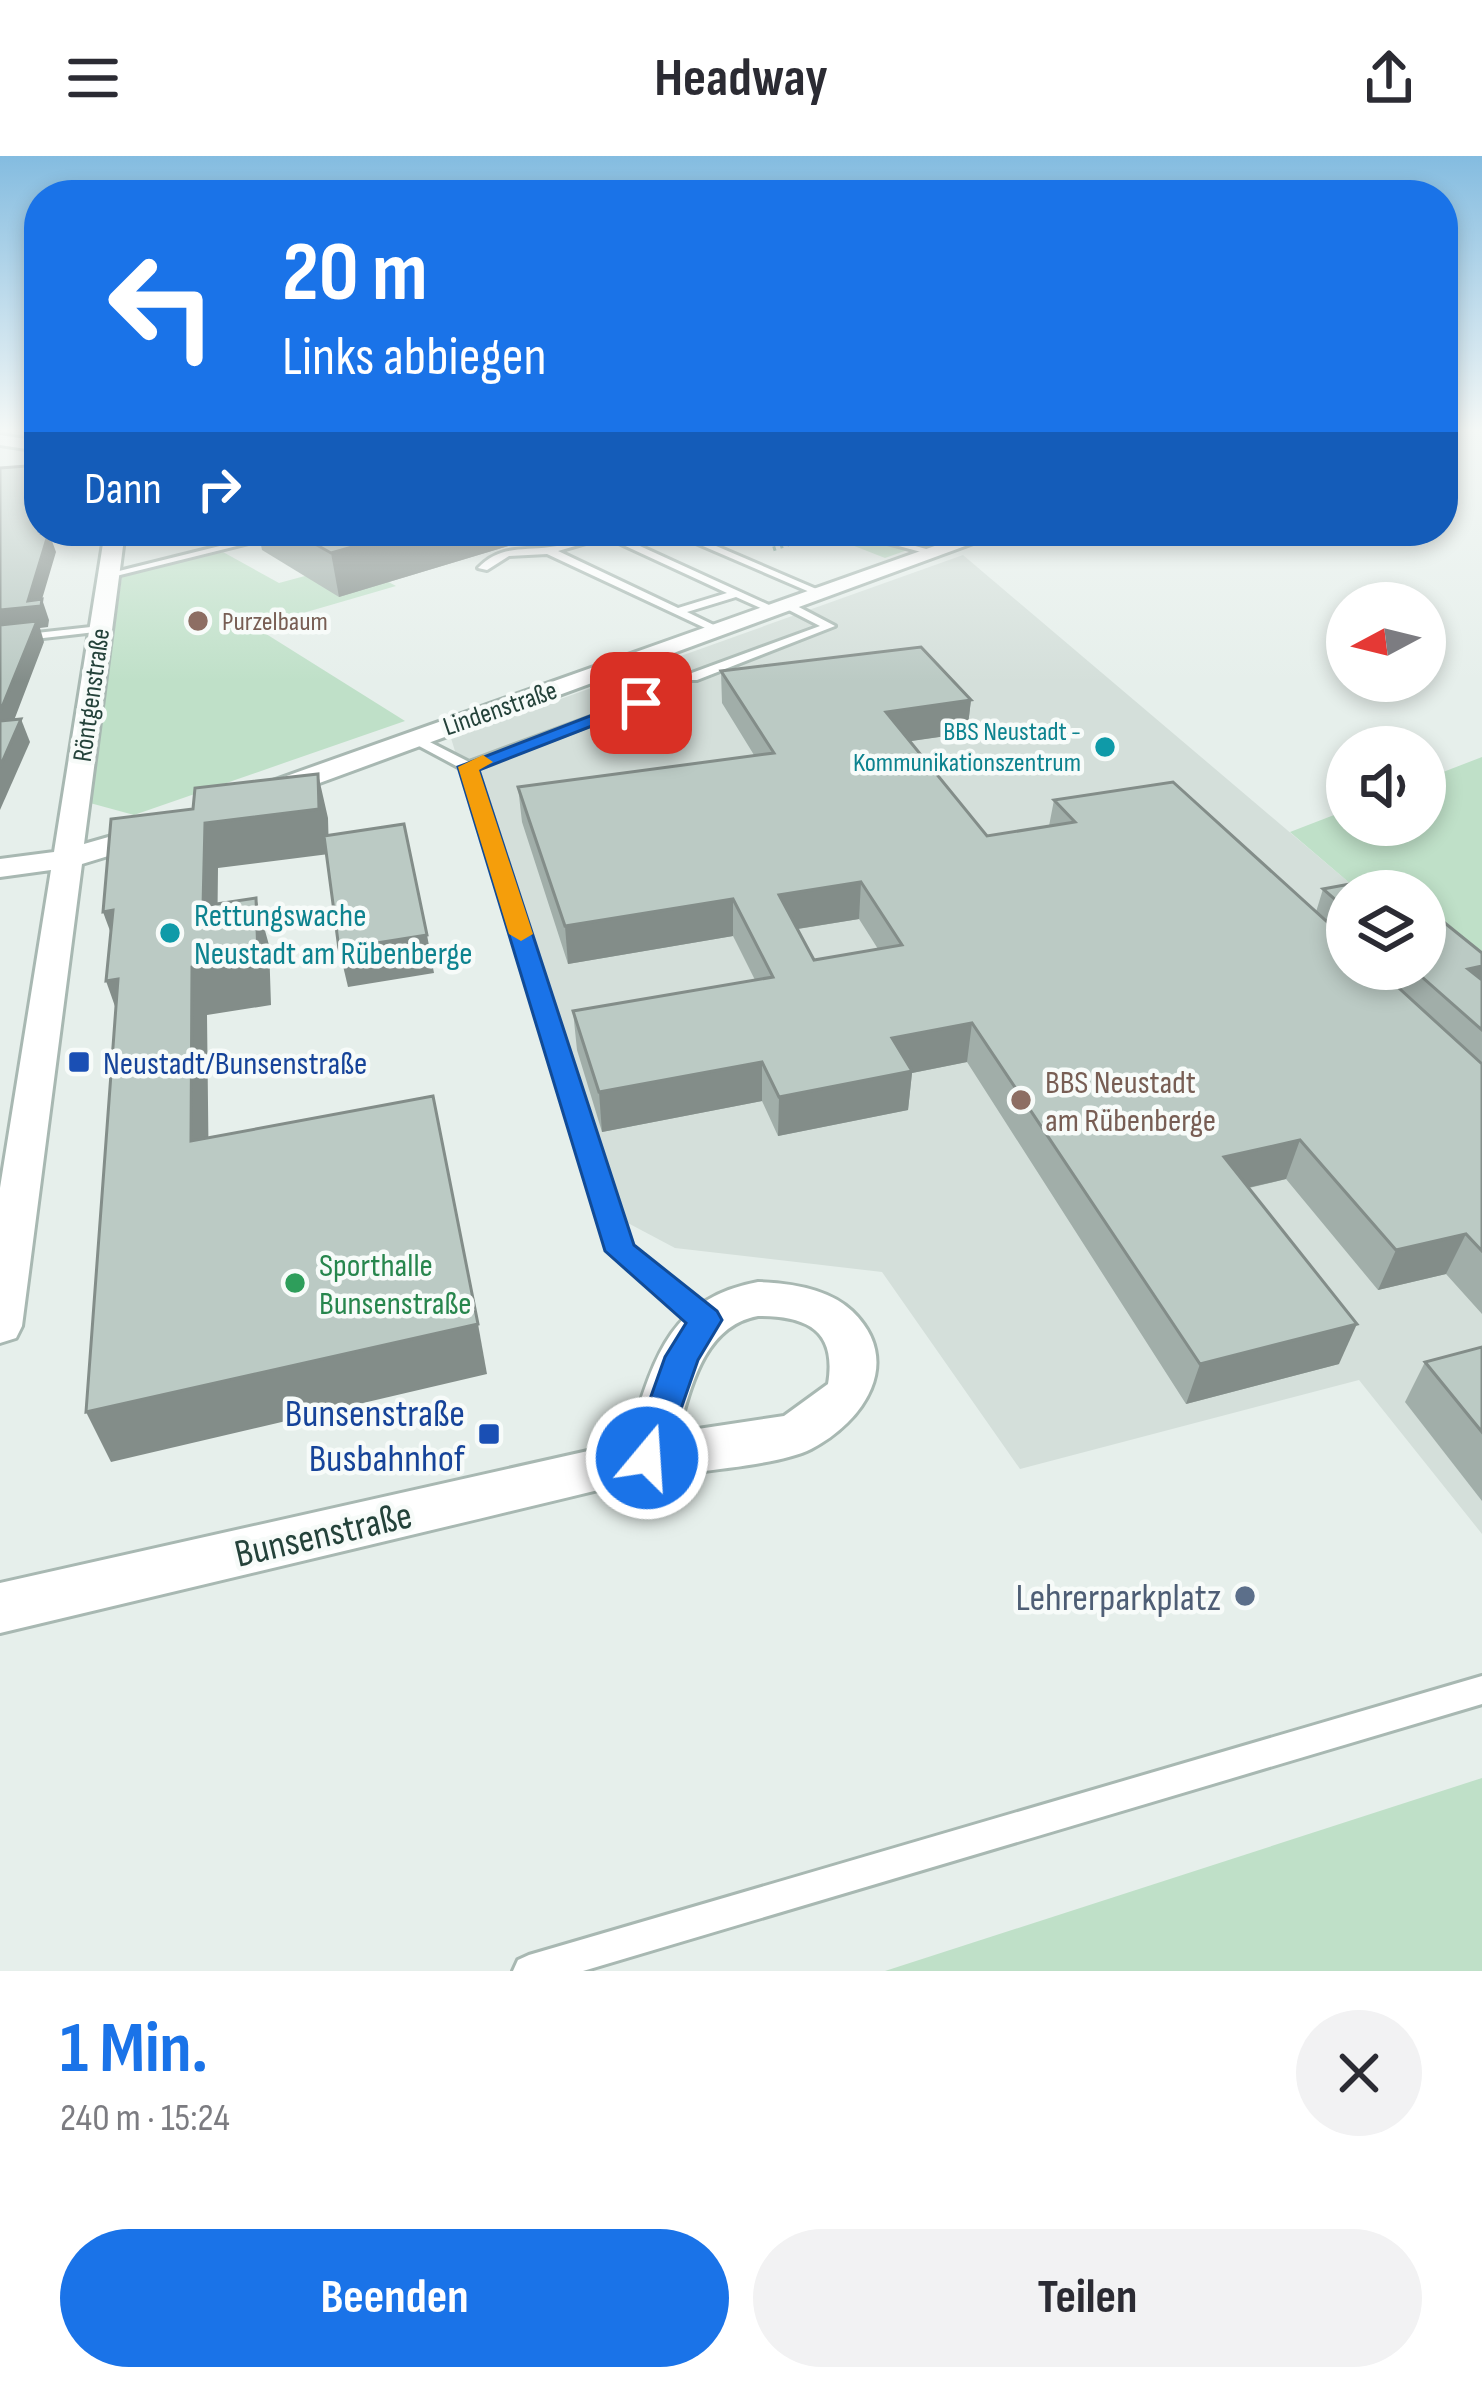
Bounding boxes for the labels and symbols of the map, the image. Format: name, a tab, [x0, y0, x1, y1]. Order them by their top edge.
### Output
north arrow	[1326, 582, 1446, 702]
place label: Purzelbaum	[222, 606, 328, 638]
marker: Purzelbaum	[185, 608, 211, 634]
street label: Röntgenstraße	[67, 626, 117, 764]
pin	[590, 652, 692, 754]
street label: Lindenstraße	[439, 675, 561, 743]
place label: BBS Neustadt - Kommunikationszentrum	[853, 716, 1081, 779]
marker: BBS Neustadt - Kommunikationszentrum	[1092, 734, 1118, 760]
place label: Rettungswache Neustadt am Rübenberge	[194, 896, 473, 974]
marker: Rettungswache Neustadt am Rübenberge	[157, 920, 183, 946]
place label: Neustadt/Bunsenstraße	[103, 1044, 367, 1084]
marker: Neustadt/Bunsenstraße	[66, 1049, 92, 1075]
place label: BBS Neustadt am Rübenberge	[1045, 1063, 1216, 1141]
marker: BBS Neustadt am Rübenberge	[1008, 1087, 1034, 1113]
place label: Sporthalle Bunsenstraße	[319, 1246, 472, 1324]
marker: Sporthalle Bunsenstraße	[282, 1270, 308, 1296]
place label: Bunsenstraße Busbahnhof	[285, 1391, 466, 1483]
position arrow	[584, 1395, 710, 1521]
marker: Bunsenstraße Busbahnhof	[476, 1421, 502, 1447]
street label: Bunsenstraße	[230, 1492, 417, 1579]
place label: Lehrerparkplatz	[1015, 1575, 1221, 1622]
marker: Lehrerparkplatz	[1232, 1583, 1258, 1609]

